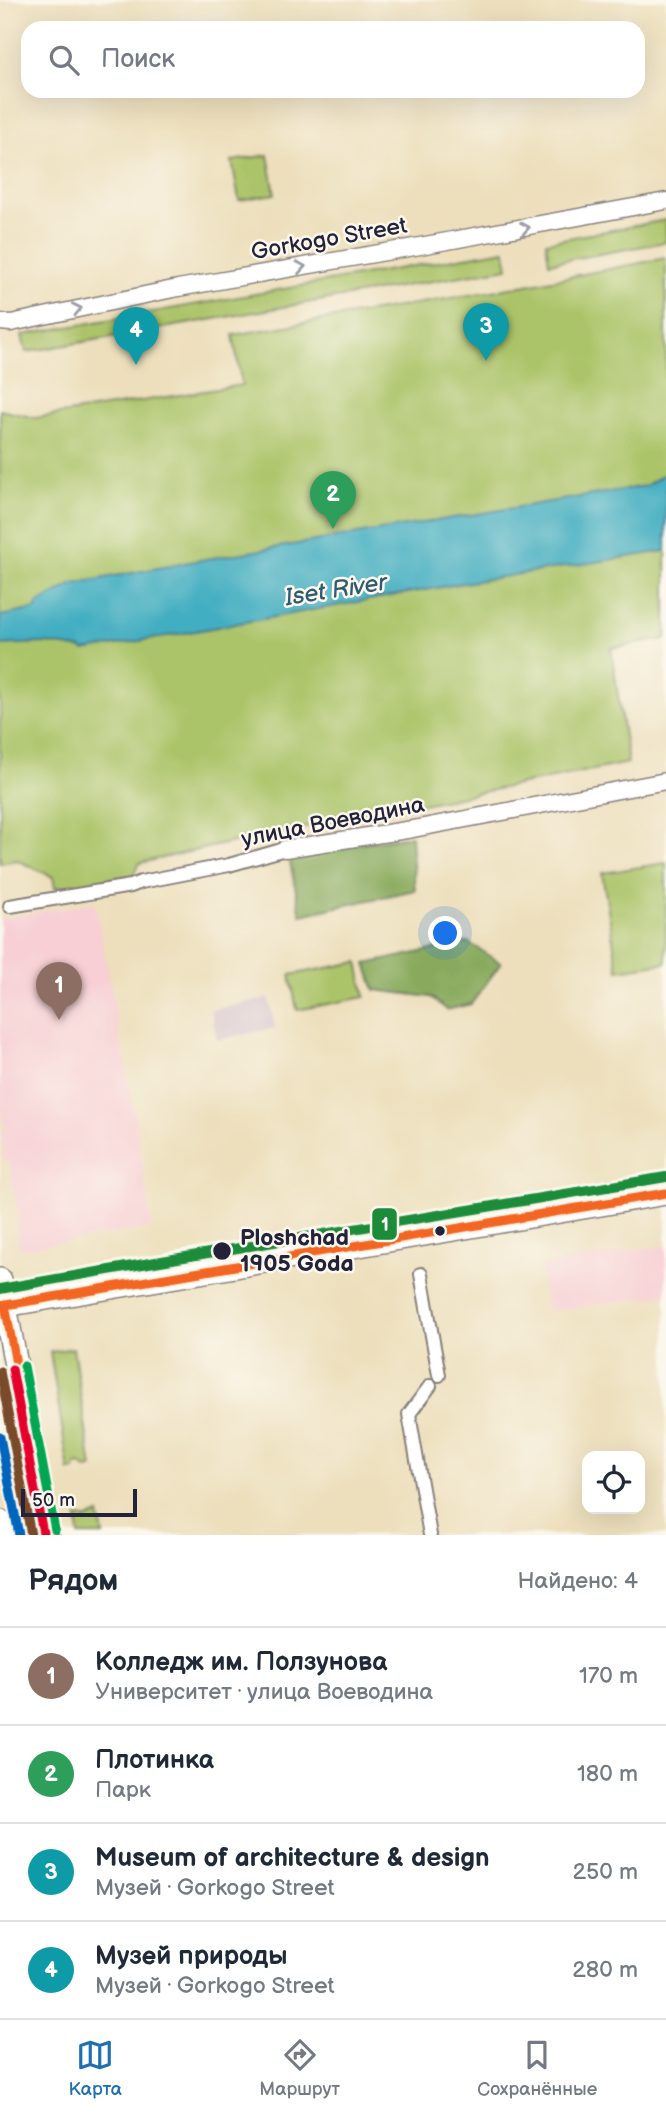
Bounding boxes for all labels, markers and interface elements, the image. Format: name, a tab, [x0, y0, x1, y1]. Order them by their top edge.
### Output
search box	[21, 21, 645, 98]
icon: search	[45, 41, 83, 79]
text: Поиск	[101, 44, 175, 75]
street label: Gorkogo Street	[249, 212, 409, 266]
one-way arrow	[519, 221, 531, 236]
one-way arrow	[295, 260, 307, 275]
one-way arrow	[71, 302, 83, 317]
pin: 3	[463, 303, 509, 361]
pin: 4	[113, 307, 159, 365]
pin: 2	[310, 471, 356, 529]
water label: Iset River	[282, 567, 391, 613]
street label: улица Воеводина	[239, 790, 427, 853]
your location	[428, 916, 462, 950]
pin: 1	[36, 962, 82, 1020]
line badge: 1	[371, 1207, 398, 1241]
text: 1	[381, 1214, 389, 1237]
place label: Ploshchad 1905 Goda	[240, 1224, 354, 1278]
unlabelled marker	[433, 1224, 447, 1238]
marker: Ploshchad 1905 Goda	[211, 1240, 233, 1262]
map controls	[582, 1451, 645, 1514]
button: locate	[582, 1451, 645, 1514]
scale bar	[21, 1486, 136, 1518]
text: 50 m	[32, 1489, 75, 1512]
text: Рядом	[28, 1563, 118, 1599]
text: Найдено: 4	[518, 1567, 638, 1595]
text: Колледж им. Ползунова	[95, 1647, 387, 1678]
text: 1	[46, 1662, 56, 1690]
text: 170 m	[579, 1662, 638, 1690]
text: Университет · улица Воеводина	[95, 1678, 433, 1706]
text: Плотинка	[95, 1745, 214, 1776]
text: 2	[44, 1760, 58, 1788]
text: 180 m	[577, 1760, 638, 1788]
text: Парк	[95, 1776, 151, 1804]
text: Museum of architecture & design	[95, 1843, 490, 1874]
text: 3	[44, 1858, 58, 1886]
text: 250 m	[572, 1858, 638, 1886]
text: Музей · Gorkogo Street	[95, 1874, 335, 1902]
text: Музей природы	[95, 1941, 287, 1972]
text: 4	[44, 1956, 58, 1984]
text: 280 m	[572, 1956, 638, 1984]
text: Музей · Gorkogo Street	[95, 1972, 335, 2000]
tab: Карта	[69, 2036, 122, 2101]
tab: Маршрут	[259, 2036, 340, 2101]
tab: Сохранённые	[477, 2036, 597, 2101]

